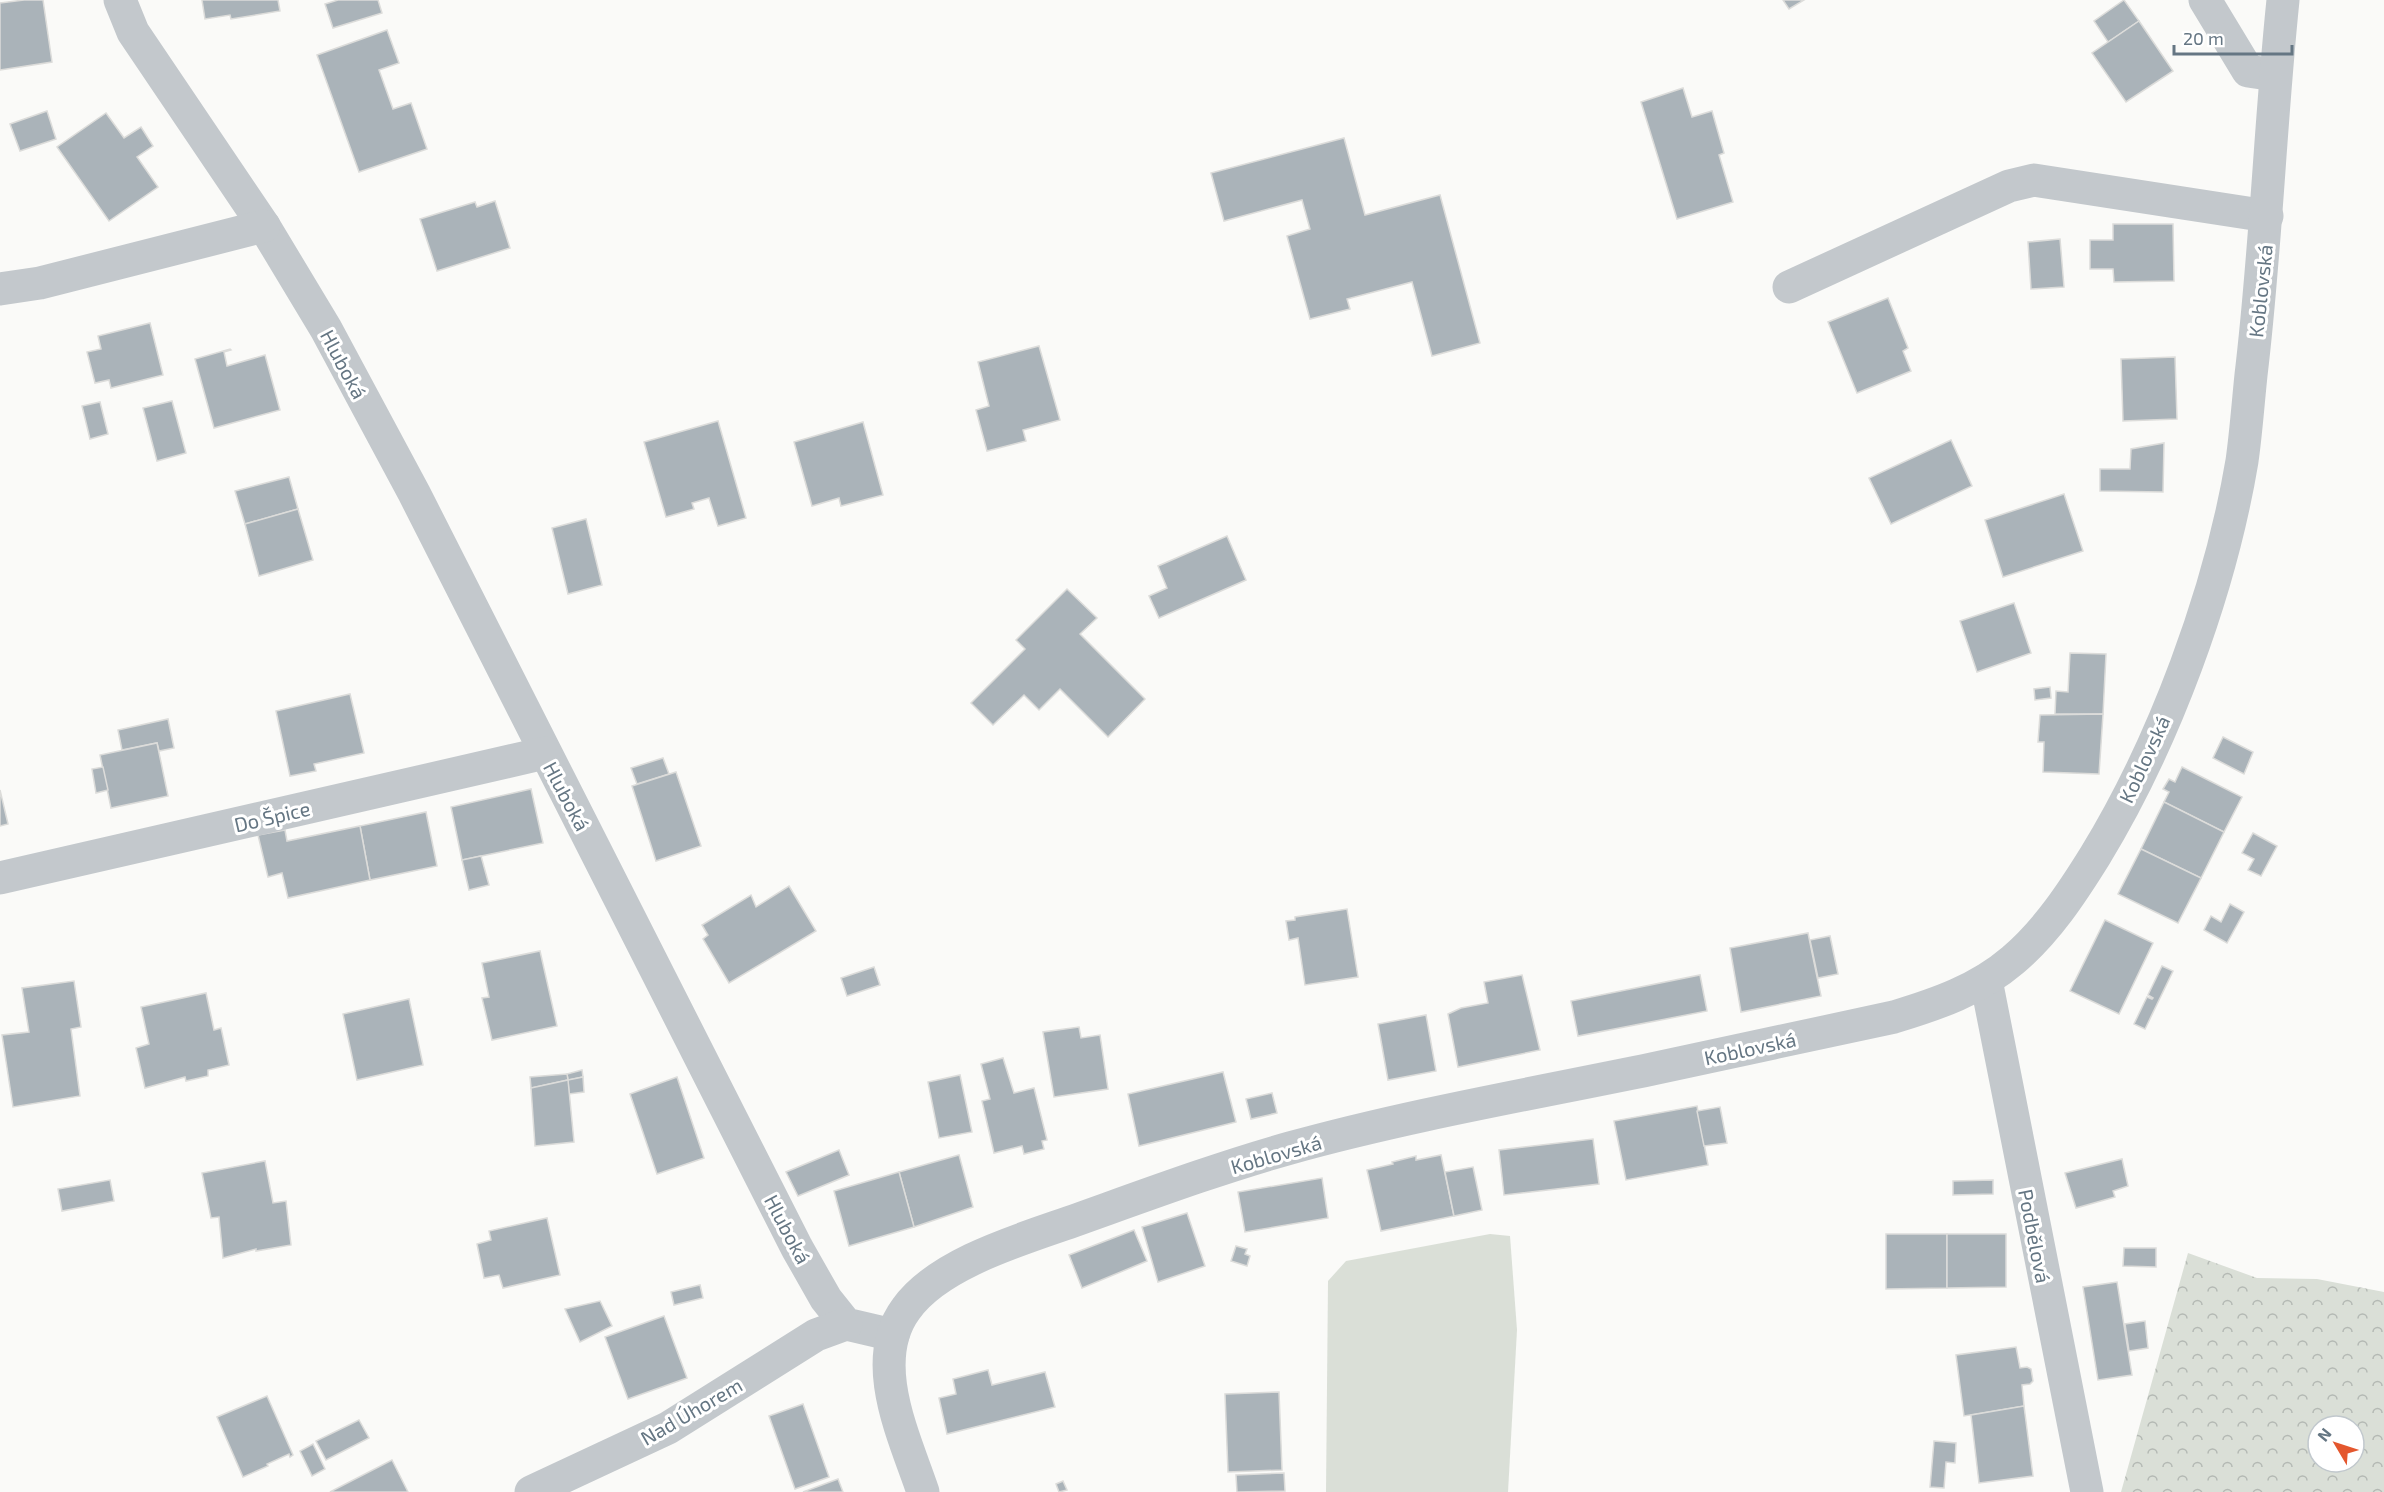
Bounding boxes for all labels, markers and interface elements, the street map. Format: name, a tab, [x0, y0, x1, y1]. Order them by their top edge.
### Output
scale bar	[2174, 18, 2292, 56]
text: 20 m	[2183, 27, 2224, 49]
street label: Koblovská	[2243, 243, 2277, 339]
street label: Hluboká	[316, 325, 372, 403]
street label: Koblovská	[2113, 712, 2175, 806]
street label: Hluboká	[539, 757, 595, 835]
street label: Do Špice	[232, 796, 312, 836]
street label: Koblovská	[1702, 1027, 1798, 1069]
street label: Koblovská	[1228, 1130, 1324, 1178]
street label: Podbělová	[2014, 1187, 2056, 1285]
street label: Hluboká	[760, 1190, 816, 1268]
street label: Nad Úhorem	[636, 1372, 746, 1450]
north arrow	[2306, 1414, 2366, 1474]
text: N	[2313, 1424, 2335, 1445]

